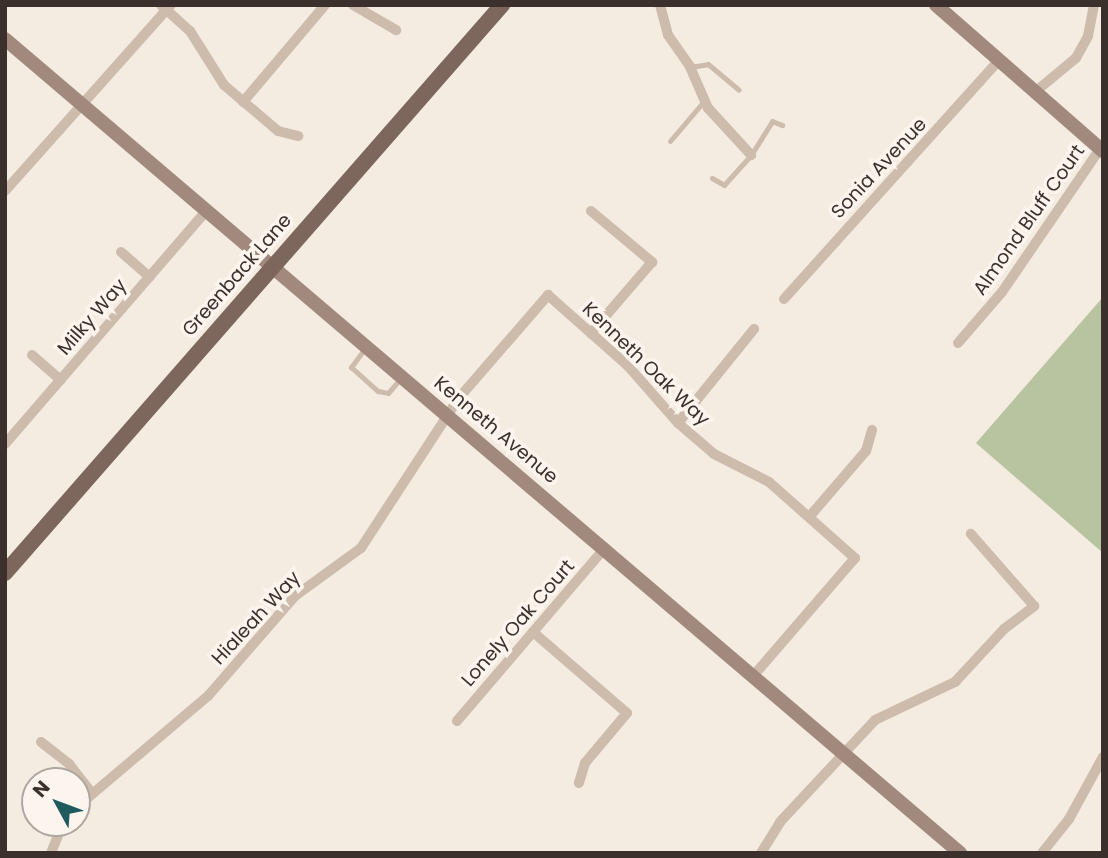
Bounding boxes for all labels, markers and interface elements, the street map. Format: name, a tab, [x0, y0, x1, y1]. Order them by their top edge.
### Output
street label: Sonia Avenue	[827, 113, 931, 223]
street label: Almond Bluff Court	[969, 140, 1089, 300]
street label: Greenback Lane	[178, 209, 296, 341]
street label: Milky Way	[53, 274, 131, 360]
street label: Kenneth Oak Way	[578, 297, 714, 431]
street label: Kenneth Avenue	[429, 372, 563, 488]
street label: Lonely Oak Court	[457, 555, 579, 691]
street label: Hialeah Way	[207, 567, 305, 669]
north arrow	[21, 767, 91, 837]
text: N	[26, 775, 56, 803]

